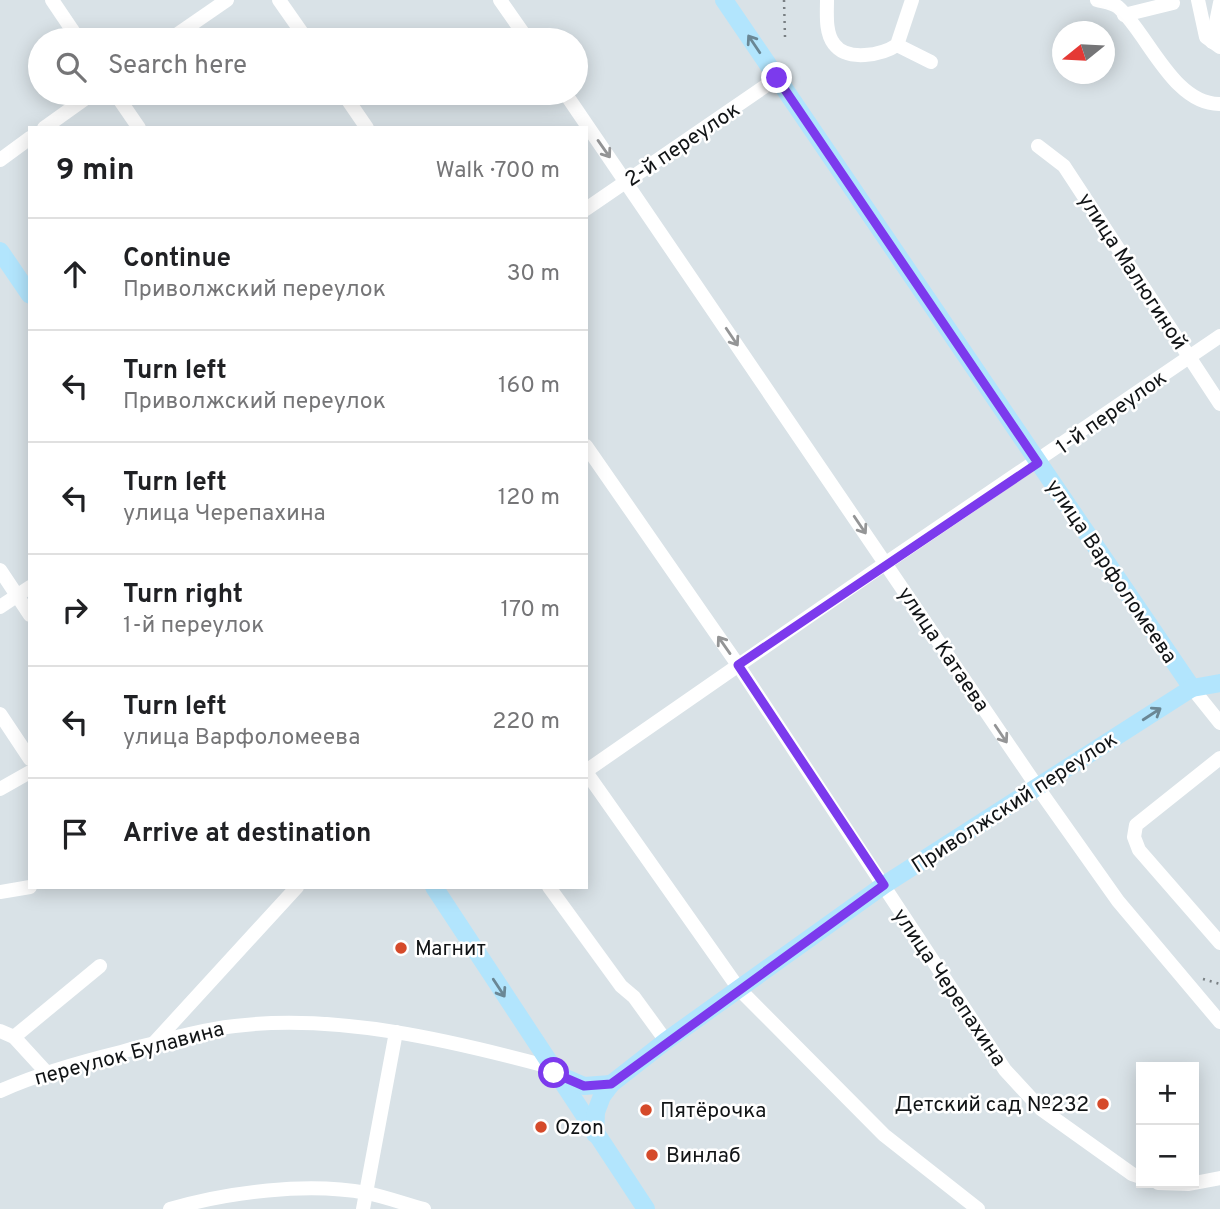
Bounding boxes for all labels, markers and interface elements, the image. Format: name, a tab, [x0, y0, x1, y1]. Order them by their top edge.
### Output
north arrow	[1052, 21, 1115, 84]
search box	[28, 28, 588, 105]
one-way arrow	[747, 35, 761, 54]
icon: search	[52, 48, 90, 86]
text: Search here	[108, 50, 247, 83]
route end	[761, 62, 792, 93]
street label: 2-й переулок	[620, 97, 746, 194]
one-way arrow	[597, 139, 611, 158]
text: 9 min	[56, 153, 134, 190]
text: Walk · 700 m	[435, 157, 560, 186]
street label: улица Малюгиной	[1071, 188, 1193, 355]
text: Continue	[123, 243, 231, 276]
icon: ahead	[56, 255, 94, 293]
text: 30 m	[507, 260, 560, 289]
text: Приволжский переулок	[123, 276, 386, 305]
one-way arrow	[726, 326, 740, 346]
text: Turn left	[123, 355, 227, 388]
street label: 1-й переулок	[1051, 365, 1173, 461]
icon: left	[56, 367, 94, 405]
text: 160 m	[498, 372, 560, 401]
text: Приволжский переулок	[123, 388, 386, 417]
text: Turn left	[123, 467, 227, 500]
street label: улица Варфоломеева	[1039, 475, 1183, 669]
icon: left	[56, 479, 94, 517]
text: 120 m	[498, 484, 560, 513]
text: улица Черепахина	[123, 500, 326, 529]
one-way arrow	[853, 515, 867, 534]
text: Turn right	[123, 579, 243, 612]
street label: улица Катаева	[891, 582, 995, 718]
icon: right	[56, 591, 94, 629]
text: 170 m	[501, 596, 560, 625]
text: 1-й переулок	[123, 612, 264, 641]
one-way arrow	[717, 636, 731, 655]
text: Turn left	[123, 691, 227, 724]
icon: left	[56, 703, 94, 741]
one-way arrow	[1142, 706, 1161, 721]
text: 220 m	[492, 708, 560, 737]
one-way arrow	[994, 723, 1008, 743]
text: улица Варфоломеева	[123, 724, 360, 753]
street label: Приволжский переулок	[907, 727, 1123, 880]
icon: arrive	[56, 815, 94, 853]
text: Arrive at destination	[123, 818, 371, 851]
street label: улица Черепахина	[886, 904, 1012, 1072]
place label: Магнит	[415, 936, 486, 963]
marker: Магнит	[393, 940, 409, 956]
one-way arrow	[492, 977, 506, 997]
street label: переулок Булавина	[31, 1016, 227, 1093]
route start	[538, 1057, 569, 1088]
map controls	[1136, 1062, 1199, 1188]
button: +	[1136, 1062, 1199, 1125]
place label: Детский сад №232	[894, 1092, 1089, 1119]
marker: Детский сад №232	[1095, 1096, 1111, 1112]
place label: Пятёрочка	[660, 1098, 766, 1125]
marker: Пятёрочка	[638, 1102, 654, 1118]
place label: Ozon	[555, 1115, 604, 1142]
marker: Ozon	[533, 1119, 549, 1135]
button: −	[1136, 1125, 1199, 1188]
place label: Винлаб	[666, 1143, 741, 1170]
marker: Винлаб	[644, 1147, 660, 1163]

